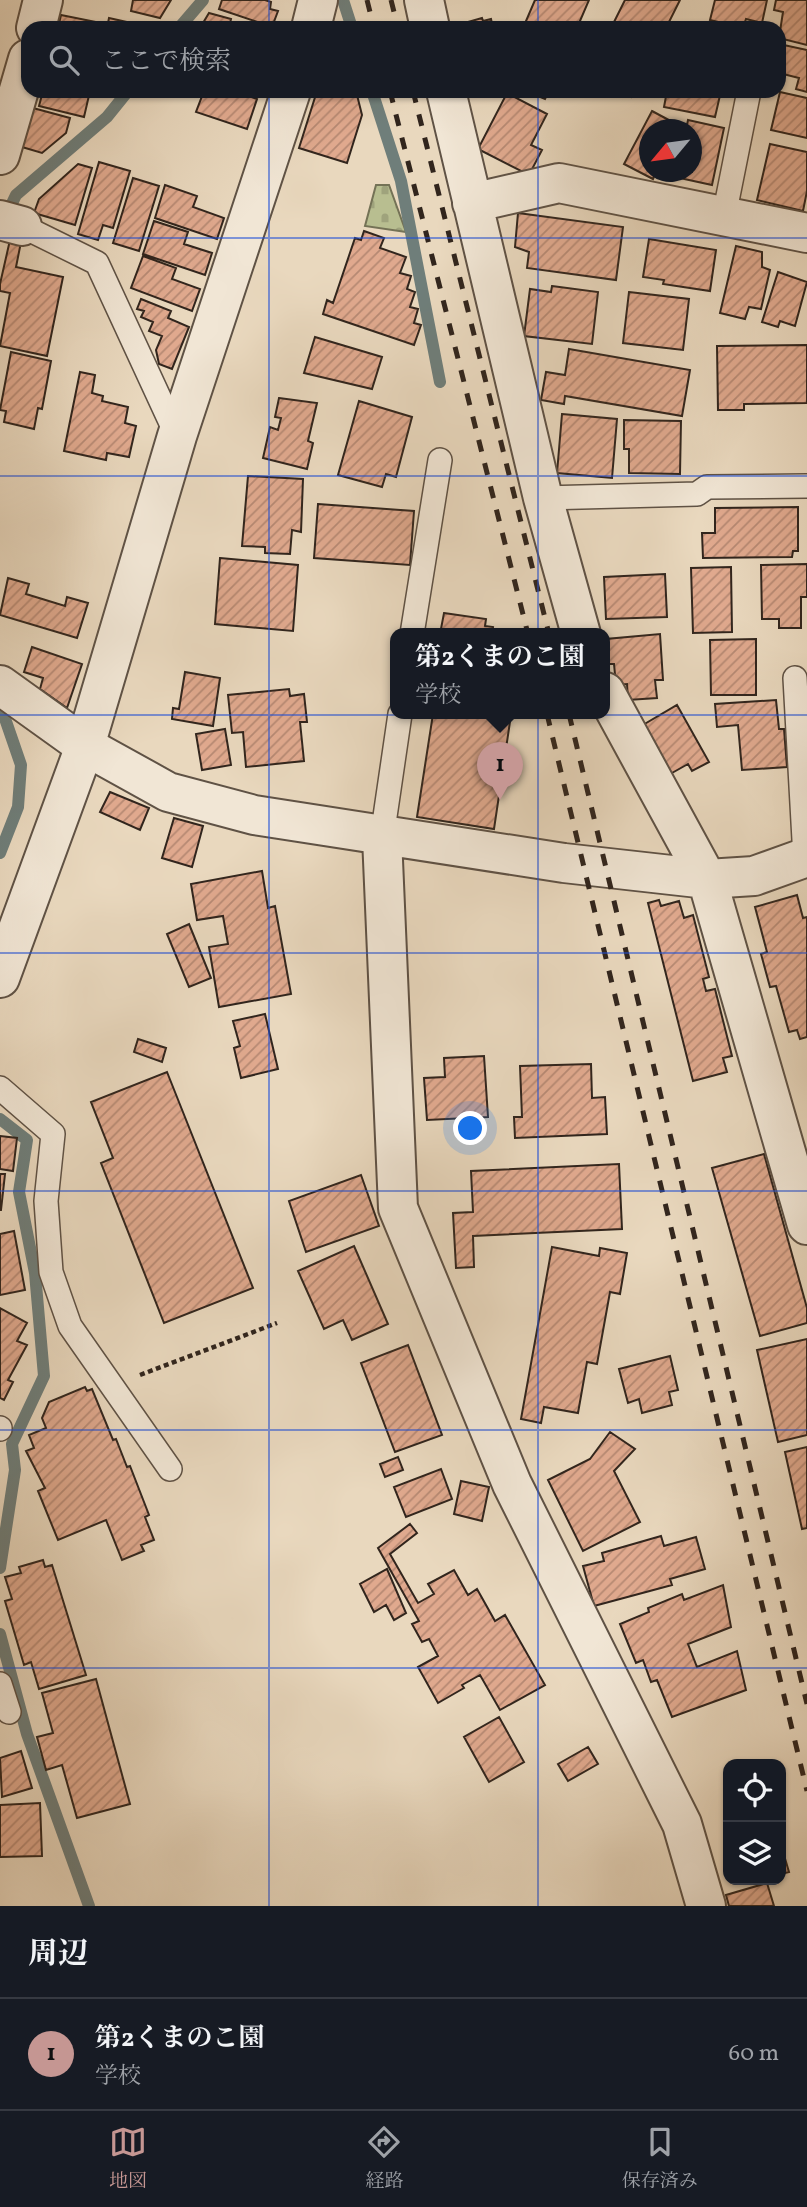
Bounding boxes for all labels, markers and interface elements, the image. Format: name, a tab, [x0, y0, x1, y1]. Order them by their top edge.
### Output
search box	[21, 21, 786, 98]
icon: search	[45, 41, 83, 79]
text: ここで検索	[101, 44, 231, 80]
north arrow	[639, 119, 702, 182]
popup	[390, 628, 610, 719]
text: 第2くまのこ園	[415, 640, 585, 676]
text: 学校	[415, 680, 461, 712]
pin: 1	[477, 742, 523, 800]
your location	[453, 1111, 487, 1145]
map controls	[723, 1759, 786, 1885]
button: locate	[723, 1759, 786, 1822]
button: layers	[723, 1822, 786, 1885]
text: 周辺	[28, 1934, 88, 1976]
text: 第2くまのこ園	[95, 2021, 265, 2057]
text: 1	[46, 2038, 56, 2070]
text: 60 m	[729, 2038, 779, 2070]
text: 学校	[95, 2061, 141, 2093]
tab: 地図	[109, 2123, 147, 2195]
tab: 経路	[365, 2123, 404, 2195]
tab: 保存済み	[622, 2123, 698, 2195]

